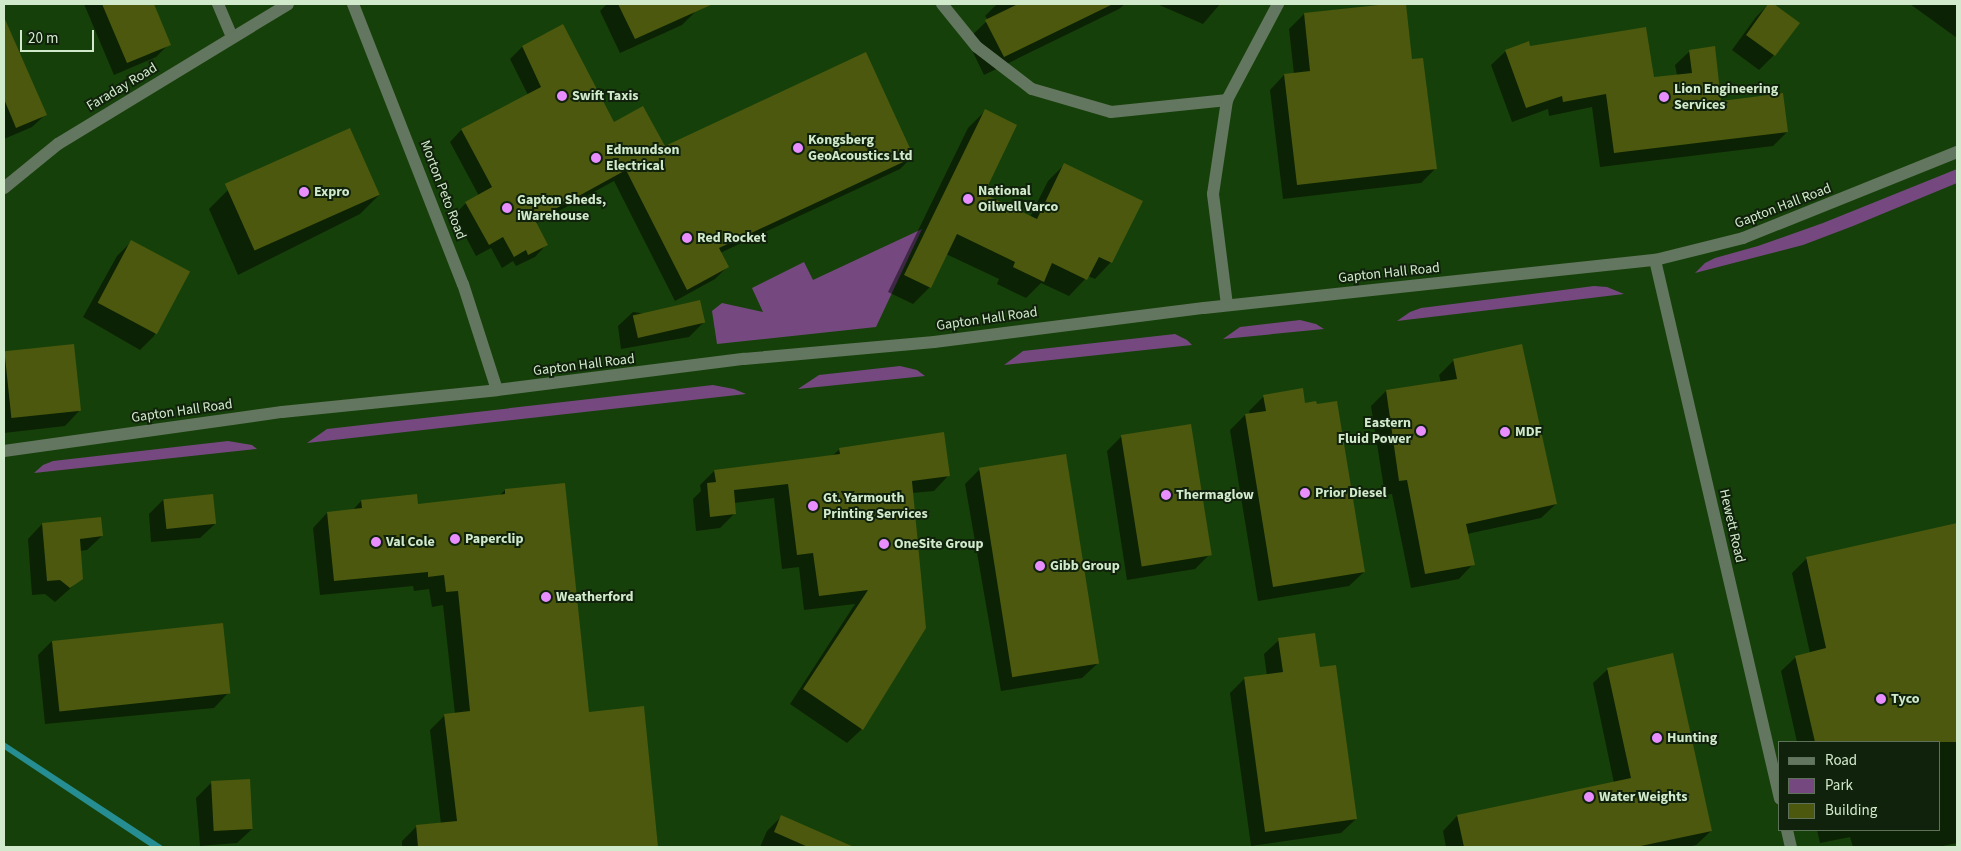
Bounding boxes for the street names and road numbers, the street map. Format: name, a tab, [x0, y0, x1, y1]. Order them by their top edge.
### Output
street label: Faraday Road	[84, 59, 160, 115]
street label: Morton Peto Road	[416, 138, 470, 242]
street label: Gapton Hall Road	[1732, 180, 1834, 232]
street label: Gapton Hall Road	[1337, 259, 1441, 287]
street label: Gapton Hall Road	[935, 304, 1039, 334]
street label: Gapton Hall Road	[532, 350, 636, 380]
street label: Gapton Hall Road	[130, 396, 234, 426]
street label: Hewett Road	[1715, 488, 1749, 564]

